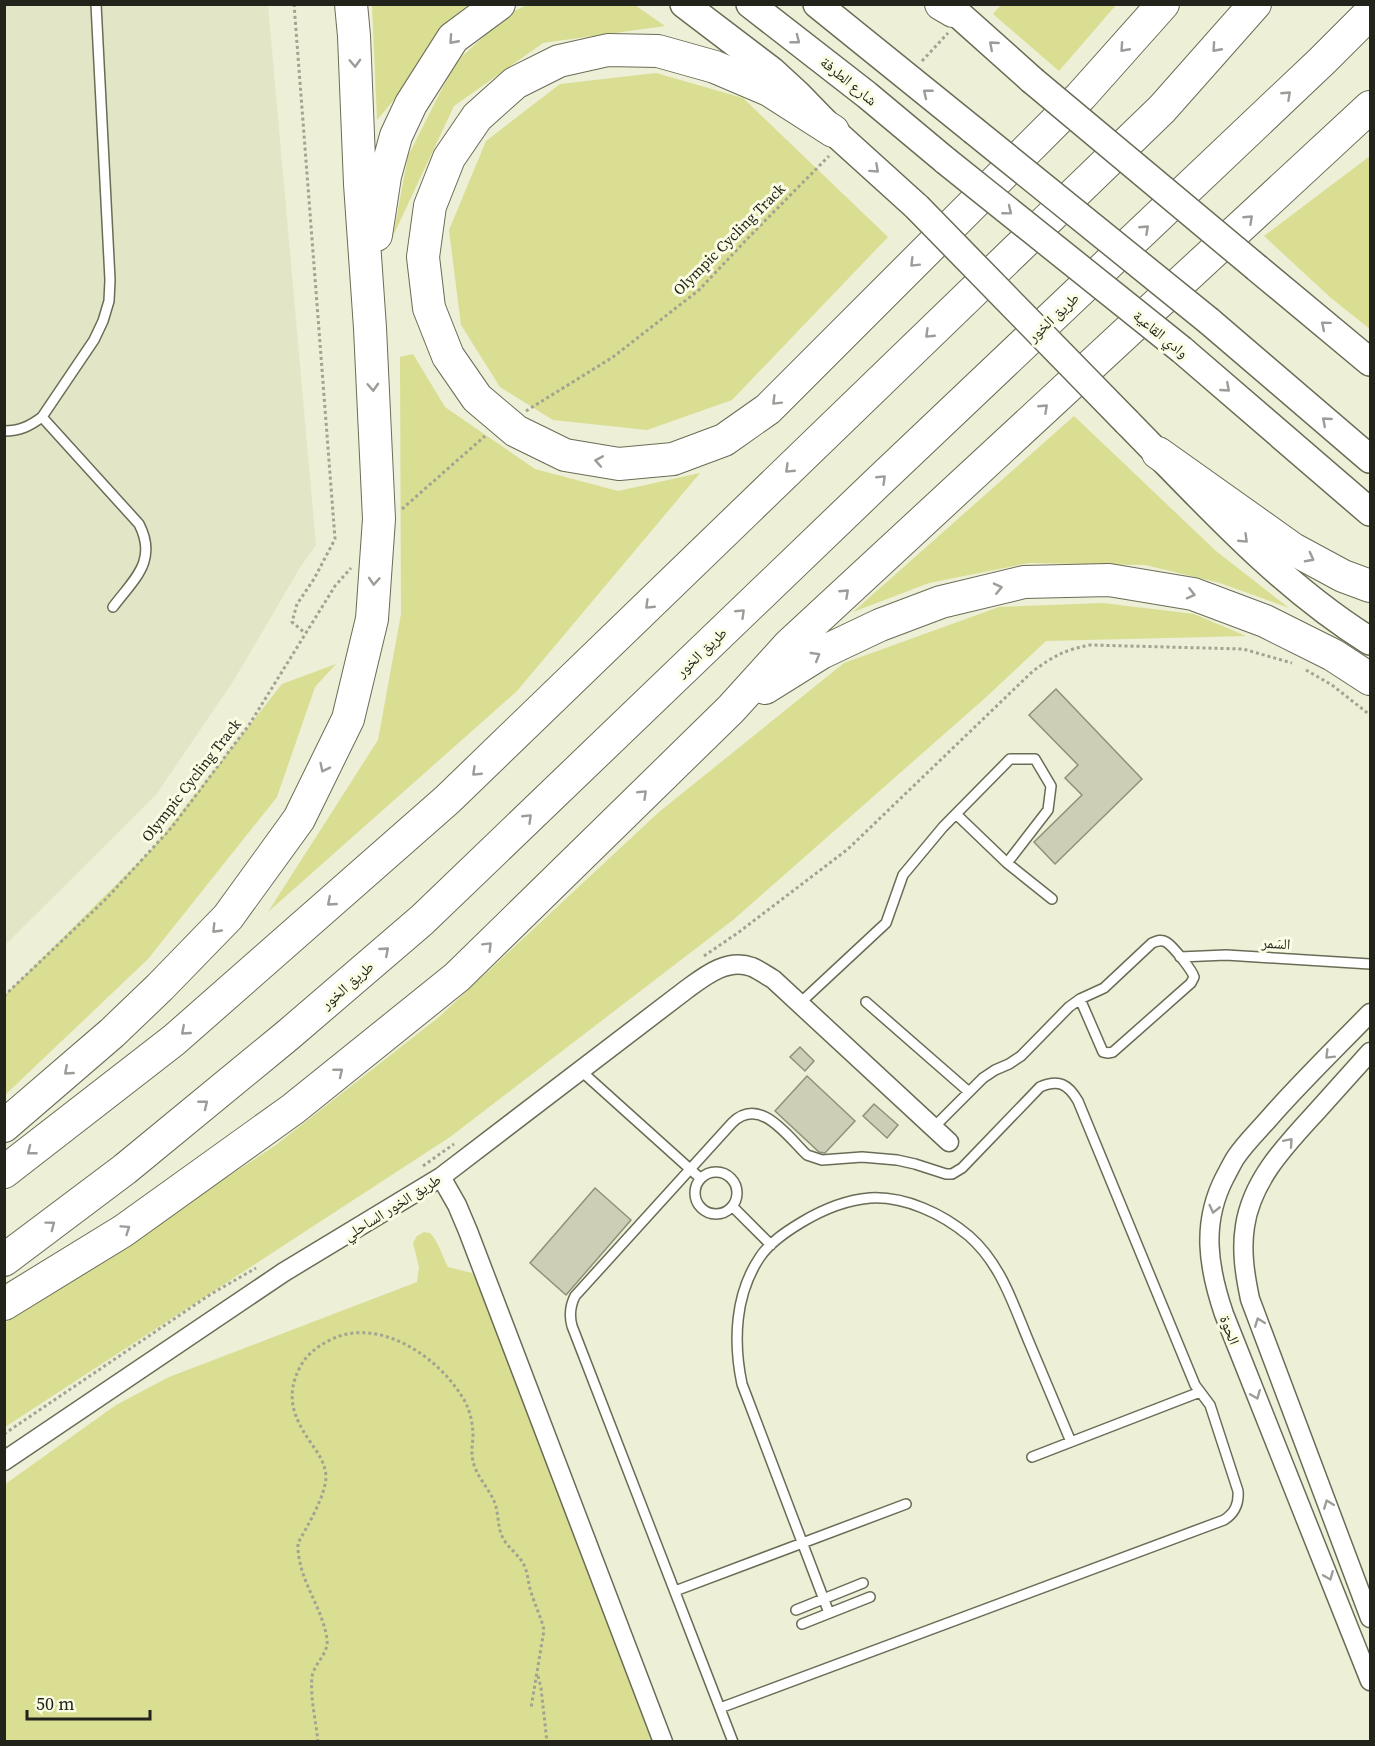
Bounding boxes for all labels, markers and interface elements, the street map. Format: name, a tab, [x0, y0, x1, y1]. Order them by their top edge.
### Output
one-way arrow	[789, 32, 800, 43]
one-way arrow	[449, 34, 460, 44]
one-way arrow	[989, 41, 999, 52]
one-way arrow	[1120, 41, 1131, 52]
one-way arrow	[1212, 41, 1223, 52]
street label: شارع الطرفة	[816, 52, 882, 110]
one-way arrow	[349, 58, 362, 67]
one-way arrow	[923, 89, 934, 100]
one-way arrow	[1280, 91, 1290, 102]
one-way arrow	[869, 162, 879, 173]
street label: Olympic Cycling Track	[668, 178, 790, 300]
one-way arrow	[1001, 204, 1012, 215]
one-way arrow	[1242, 215, 1252, 226]
one-way arrow	[1139, 225, 1149, 236]
one-way arrow	[911, 255, 922, 266]
street label: طريق الخور	[1022, 288, 1084, 347]
street label: وادي القاعية	[1128, 305, 1193, 364]
one-way arrow	[1321, 321, 1332, 332]
one-way arrow	[926, 326, 937, 337]
one-way arrow	[1219, 381, 1230, 392]
one-way arrow	[366, 382, 379, 391]
one-way arrow	[773, 393, 784, 404]
one-way arrow	[1036, 405, 1047, 416]
one-way arrow	[1322, 417, 1333, 428]
one-way arrow	[594, 455, 603, 467]
one-way arrow	[785, 462, 796, 473]
one-way arrow	[874, 475, 885, 486]
one-way arrow	[1236, 532, 1247, 543]
one-way arrow	[1304, 551, 1314, 562]
one-way arrow	[368, 577, 381, 586]
one-way arrow	[993, 583, 1003, 596]
one-way arrow	[1186, 587, 1196, 600]
one-way arrow	[838, 589, 849, 600]
one-way arrow	[645, 597, 656, 608]
one-way arrow	[733, 610, 744, 621]
street label: طريق الخور	[670, 622, 731, 682]
one-way arrow	[810, 652, 820, 663]
street label: Olympic Cycling Track	[136, 714, 246, 846]
one-way arrow	[319, 762, 331, 773]
one-way arrow	[472, 764, 483, 775]
one-way arrow	[635, 791, 646, 802]
one-way arrow	[521, 815, 532, 826]
one-way arrow	[327, 895, 338, 906]
one-way arrow	[212, 922, 223, 933]
street label: السَمر	[1260, 931, 1291, 954]
one-way arrow	[480, 943, 491, 954]
one-way arrow	[378, 947, 389, 958]
street label: طريق الخور	[315, 956, 378, 1015]
one-way arrow	[181, 1024, 192, 1035]
one-way arrow	[1326, 1047, 1337, 1058]
one-way arrow	[64, 1064, 75, 1075]
one-way arrow	[332, 1068, 343, 1079]
one-way arrow	[197, 1100, 208, 1111]
one-way arrow	[1282, 1137, 1293, 1148]
one-way arrow	[27, 1144, 38, 1155]
street label: طريق الخور الساحلي	[339, 1169, 446, 1247]
one-way arrow	[1208, 1203, 1221, 1213]
one-way arrow	[44, 1221, 55, 1232]
one-way arrow	[119, 1225, 130, 1236]
street label: الحوة	[1215, 1312, 1245, 1348]
one-way arrow	[1253, 1317, 1266, 1328]
one-way arrow	[1249, 1389, 1262, 1400]
one-way arrow	[1322, 1499, 1335, 1510]
one-way arrow	[1322, 1570, 1334, 1581]
scale bar	[27, 1683, 150, 1721]
text: 50 m	[36, 1691, 74, 1716]

